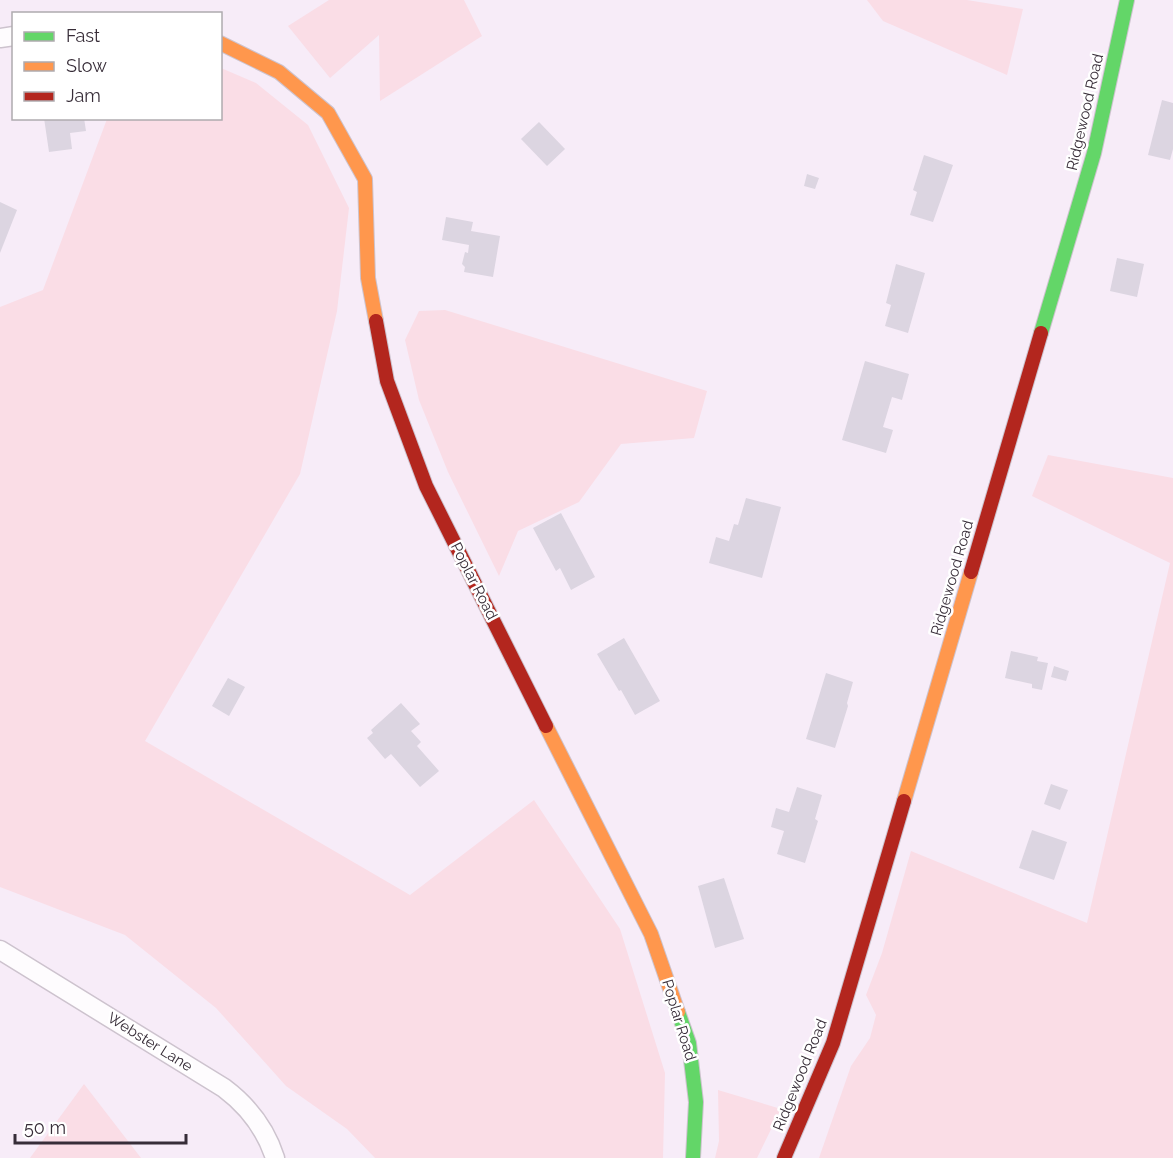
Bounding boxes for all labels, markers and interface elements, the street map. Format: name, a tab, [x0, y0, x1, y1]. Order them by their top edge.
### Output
legend	[12, 12, 222, 120]
text: Fast	[66, 25, 100, 46]
street label: Ridgewood Road	[1063, 52, 1107, 172]
text: Slow	[66, 55, 107, 76]
text: Jam	[66, 85, 101, 106]
street label: Ridgewood Road	[927, 518, 977, 638]
street label: Poplar Road	[447, 539, 501, 623]
street label: Poplar Road	[658, 977, 700, 1063]
street label: Webster Lane	[104, 1009, 196, 1075]
street label: Ridgewood Road	[769, 1016, 831, 1134]
scale bar	[15, 1107, 186, 1145]
text: 50 m	[24, 1117, 66, 1138]

